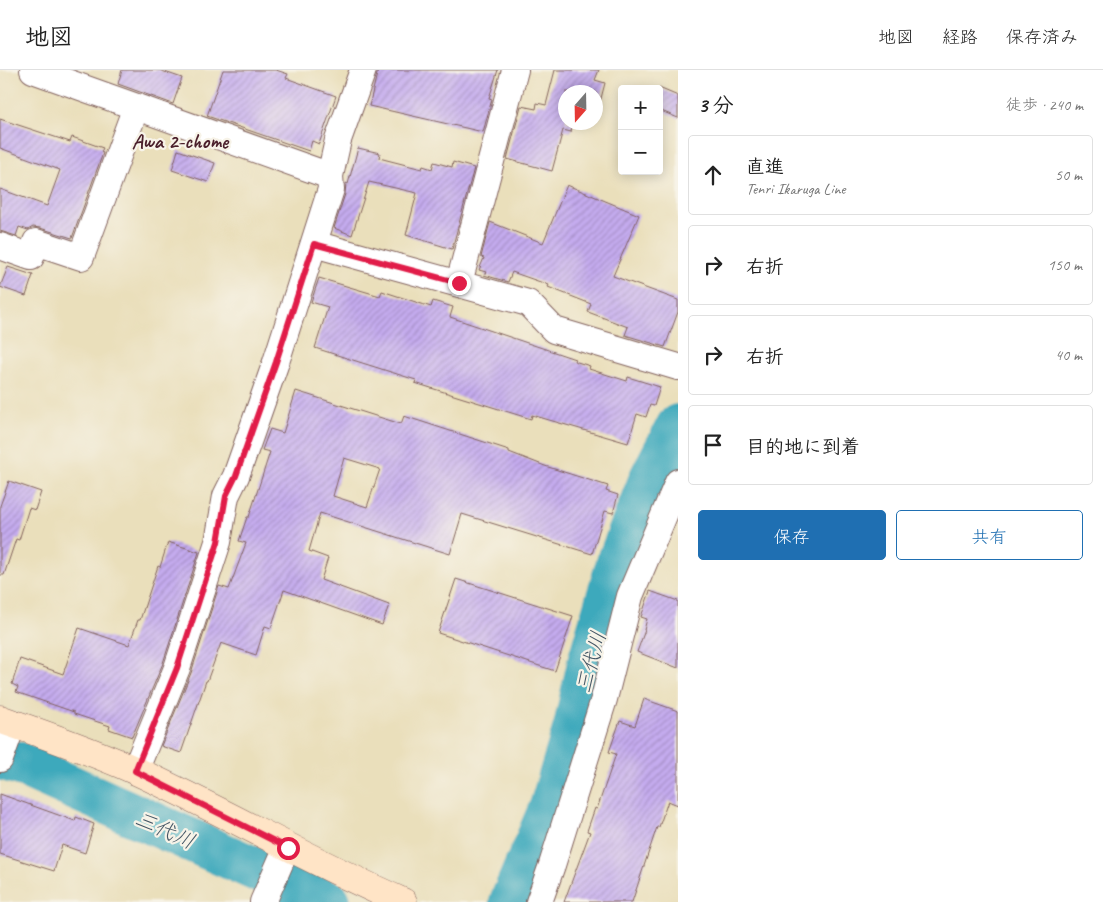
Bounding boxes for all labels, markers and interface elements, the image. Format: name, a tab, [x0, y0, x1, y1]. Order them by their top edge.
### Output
text: 地図	[25, 22, 73, 52]
text: 地図	[878, 26, 914, 48]
text: 経路	[942, 26, 978, 48]
text: 保存済み	[1006, 26, 1078, 48]
north arrow	[558, 85, 603, 130]
map controls	[618, 85, 663, 175]
button: +	[618, 85, 663, 130]
text: 3 分	[698, 92, 734, 118]
text: 徒歩 · 240 m	[1006, 95, 1083, 115]
district label: Awa 2-chome	[132, 128, 230, 154]
button: −	[618, 130, 663, 175]
text: 直進	[746, 155, 784, 179]
icon: ahead	[699, 161, 727, 189]
text: 50 m	[1055, 165, 1082, 185]
text: Tenri Ikaruga Line	[746, 179, 846, 199]
icon: right	[699, 251, 727, 279]
text: 右折	[746, 255, 784, 279]
text: 150 m	[1048, 255, 1082, 275]
route end	[448, 272, 471, 295]
icon: right	[699, 341, 727, 369]
text: 右折	[746, 345, 784, 369]
text: 40 m	[1055, 345, 1082, 365]
icon: arrive	[699, 431, 727, 459]
text: 目的地に到着	[746, 435, 860, 459]
button: 保存	[698, 510, 886, 560]
button: 共有	[896, 510, 1083, 560]
water label: 三代川	[570, 628, 612, 696]
water label: 三代川	[131, 805, 199, 855]
route start	[277, 837, 300, 860]

